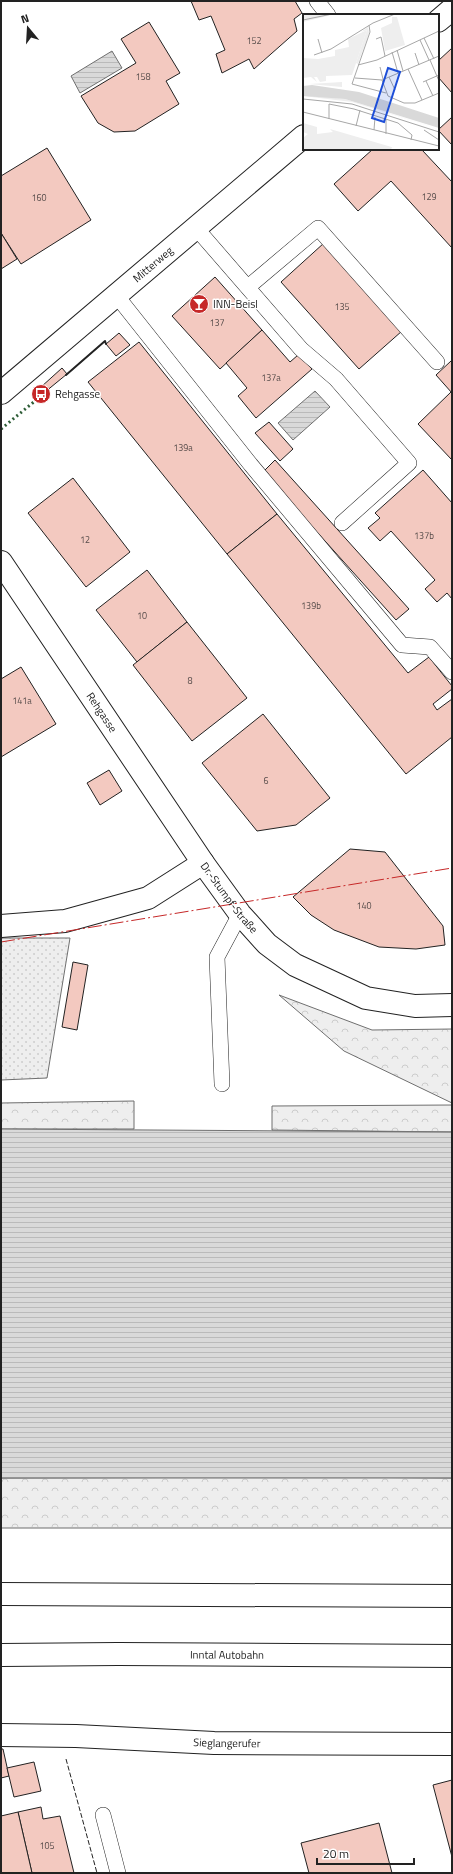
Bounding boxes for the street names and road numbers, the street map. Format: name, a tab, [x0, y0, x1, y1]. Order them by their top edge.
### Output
street label: Mitterweg	[129, 242, 177, 286]
street label: Rehgasse	[83, 689, 121, 736]
street label: Dr.-Stumpf-Straße	[197, 859, 262, 937]
street label: Inntal Autobahn	[190, 1646, 264, 1663]
street label: Sieglangerufer	[193, 1734, 261, 1751]

